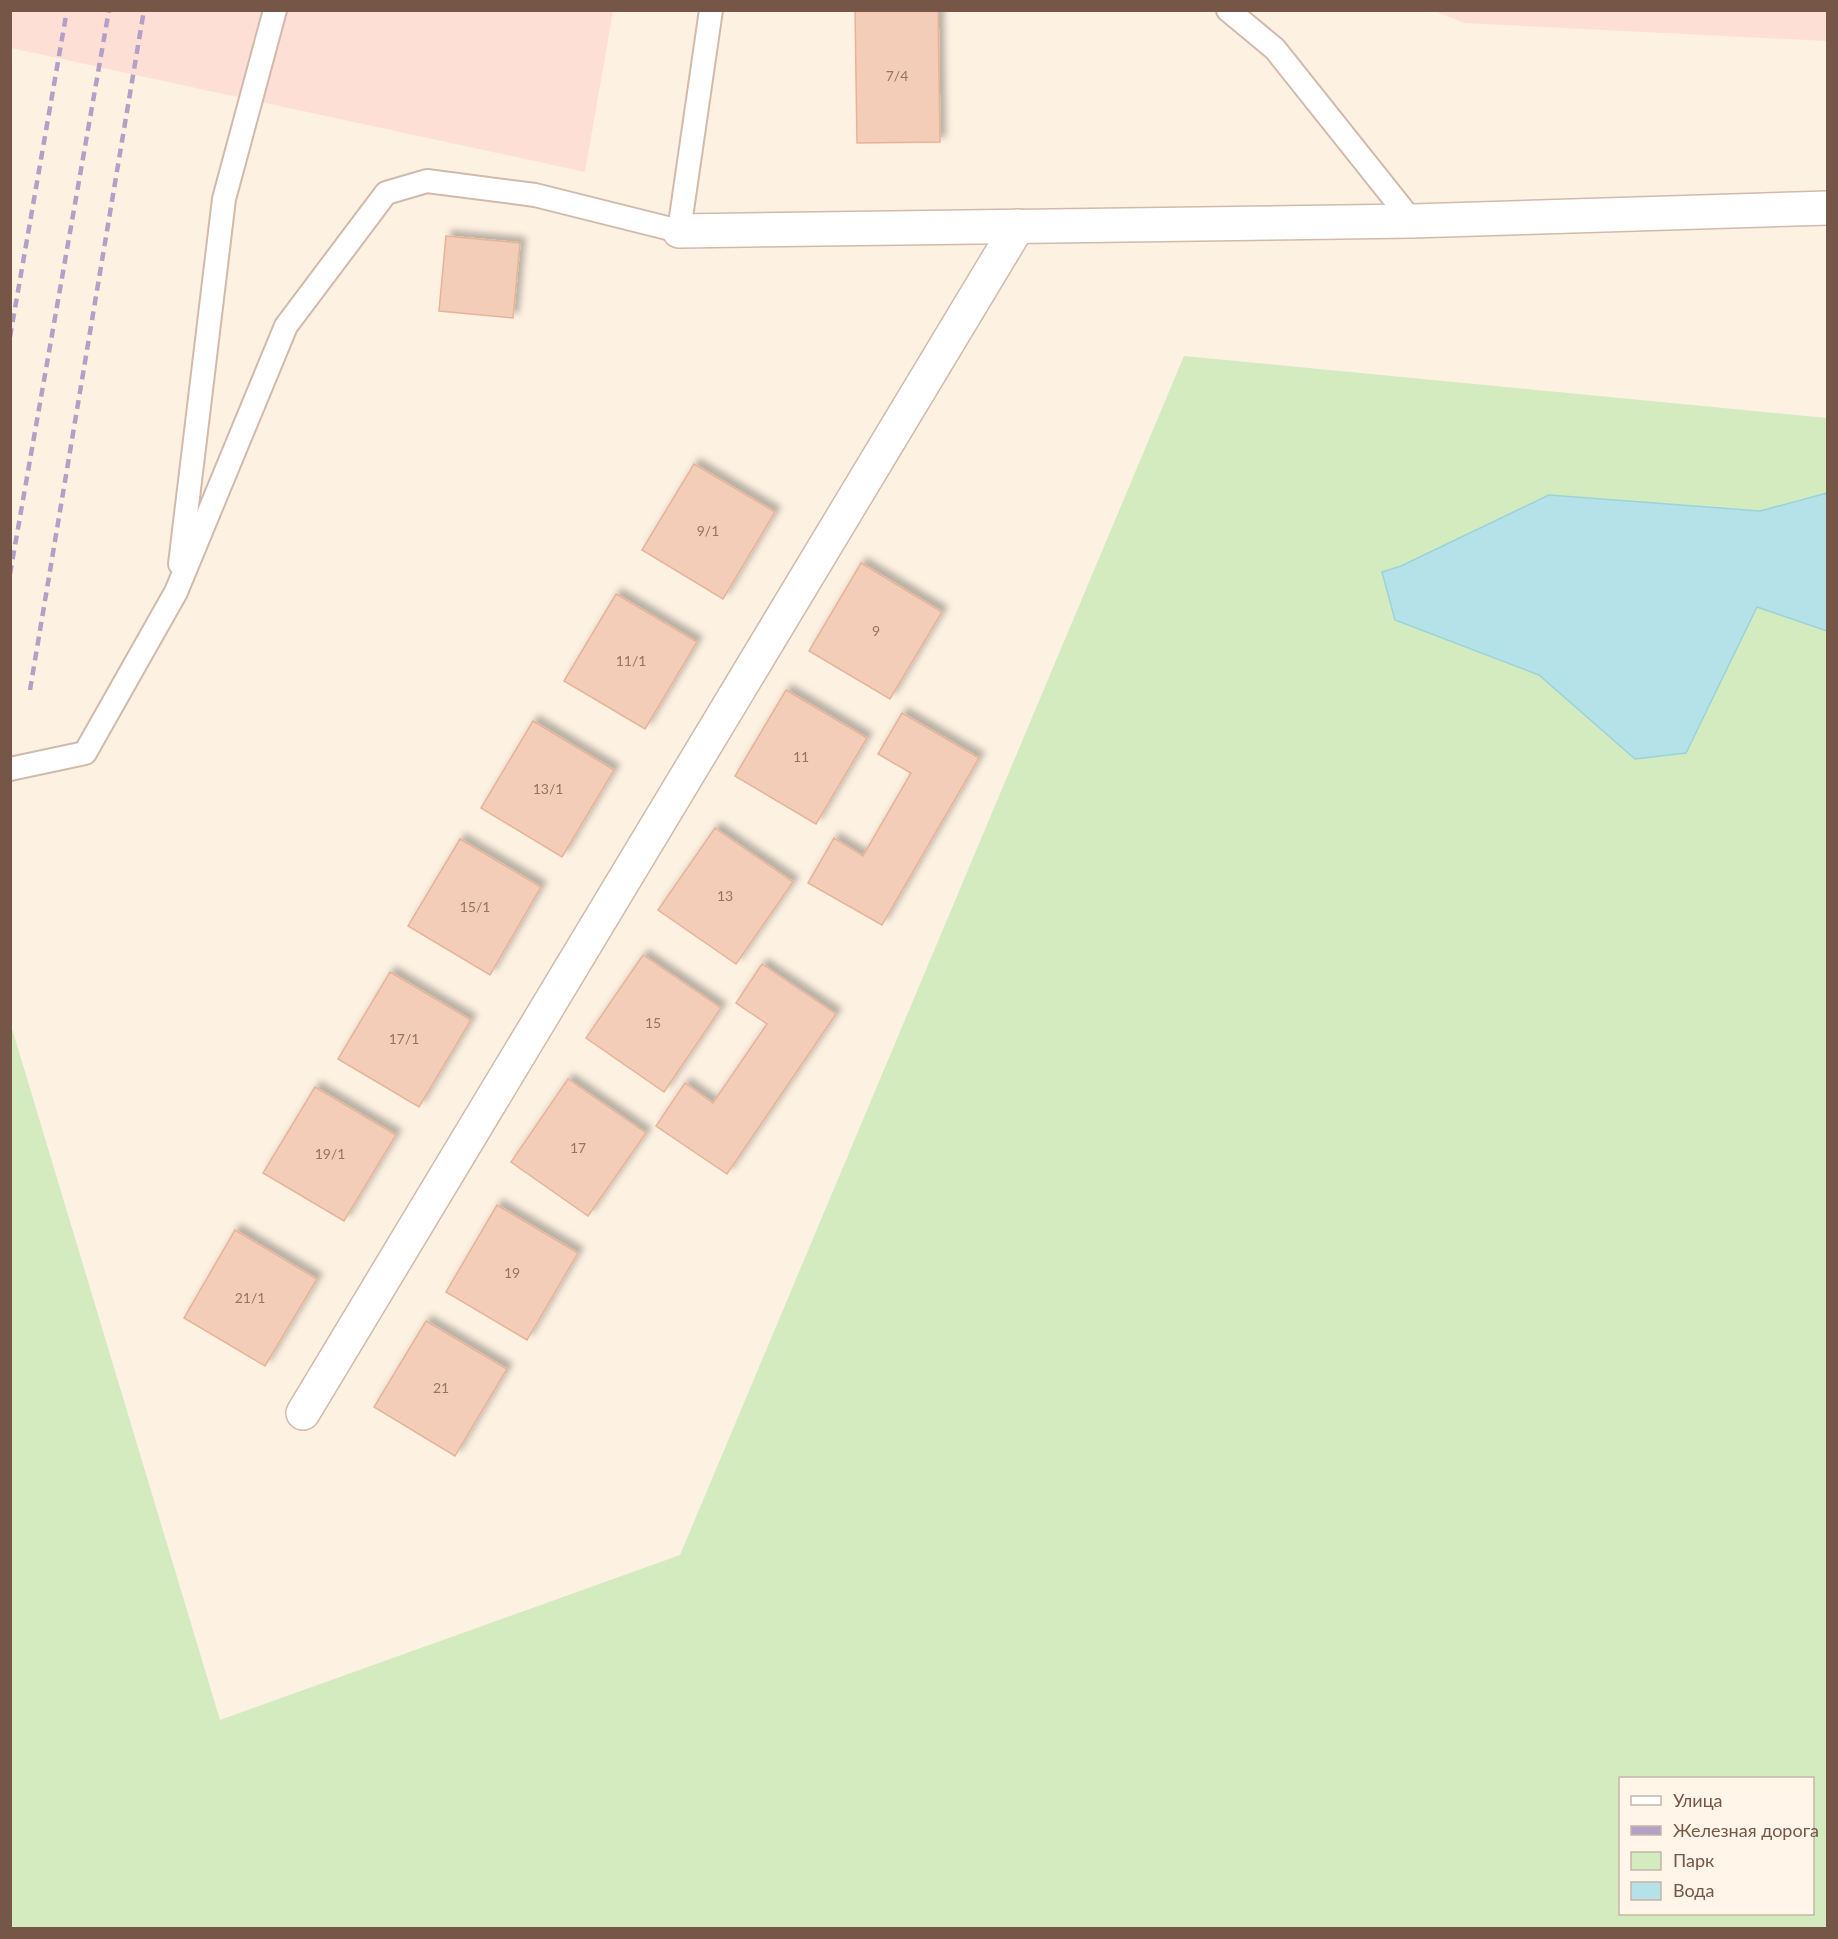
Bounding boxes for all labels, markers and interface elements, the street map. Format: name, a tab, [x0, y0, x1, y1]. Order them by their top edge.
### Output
house number: 7/4	[886, 67, 908, 84]
house number: 9/1	[697, 522, 719, 539]
house number: 9	[872, 622, 880, 639]
house number: 11/1	[616, 652, 646, 669]
house number: 11	[793, 748, 809, 765]
house number: 13/1	[533, 780, 563, 797]
house number: 13	[717, 887, 733, 904]
house number: 15/1	[460, 898, 490, 915]
house number: 15	[645, 1014, 661, 1031]
house number: 17/1	[389, 1030, 419, 1047]
house number: 17	[570, 1139, 586, 1156]
house number: 19/1	[315, 1145, 345, 1162]
house number: 19	[504, 1264, 520, 1281]
house number: 21/1	[235, 1289, 265, 1306]
house number: 21	[433, 1379, 449, 1396]
legend	[1619, 1777, 1814, 1915]
text: Улица	[1673, 1789, 1723, 1811]
text: Железная дорога	[1673, 1819, 1819, 1841]
text: Парк	[1673, 1849, 1715, 1871]
text: Вода	[1673, 1879, 1714, 1901]

